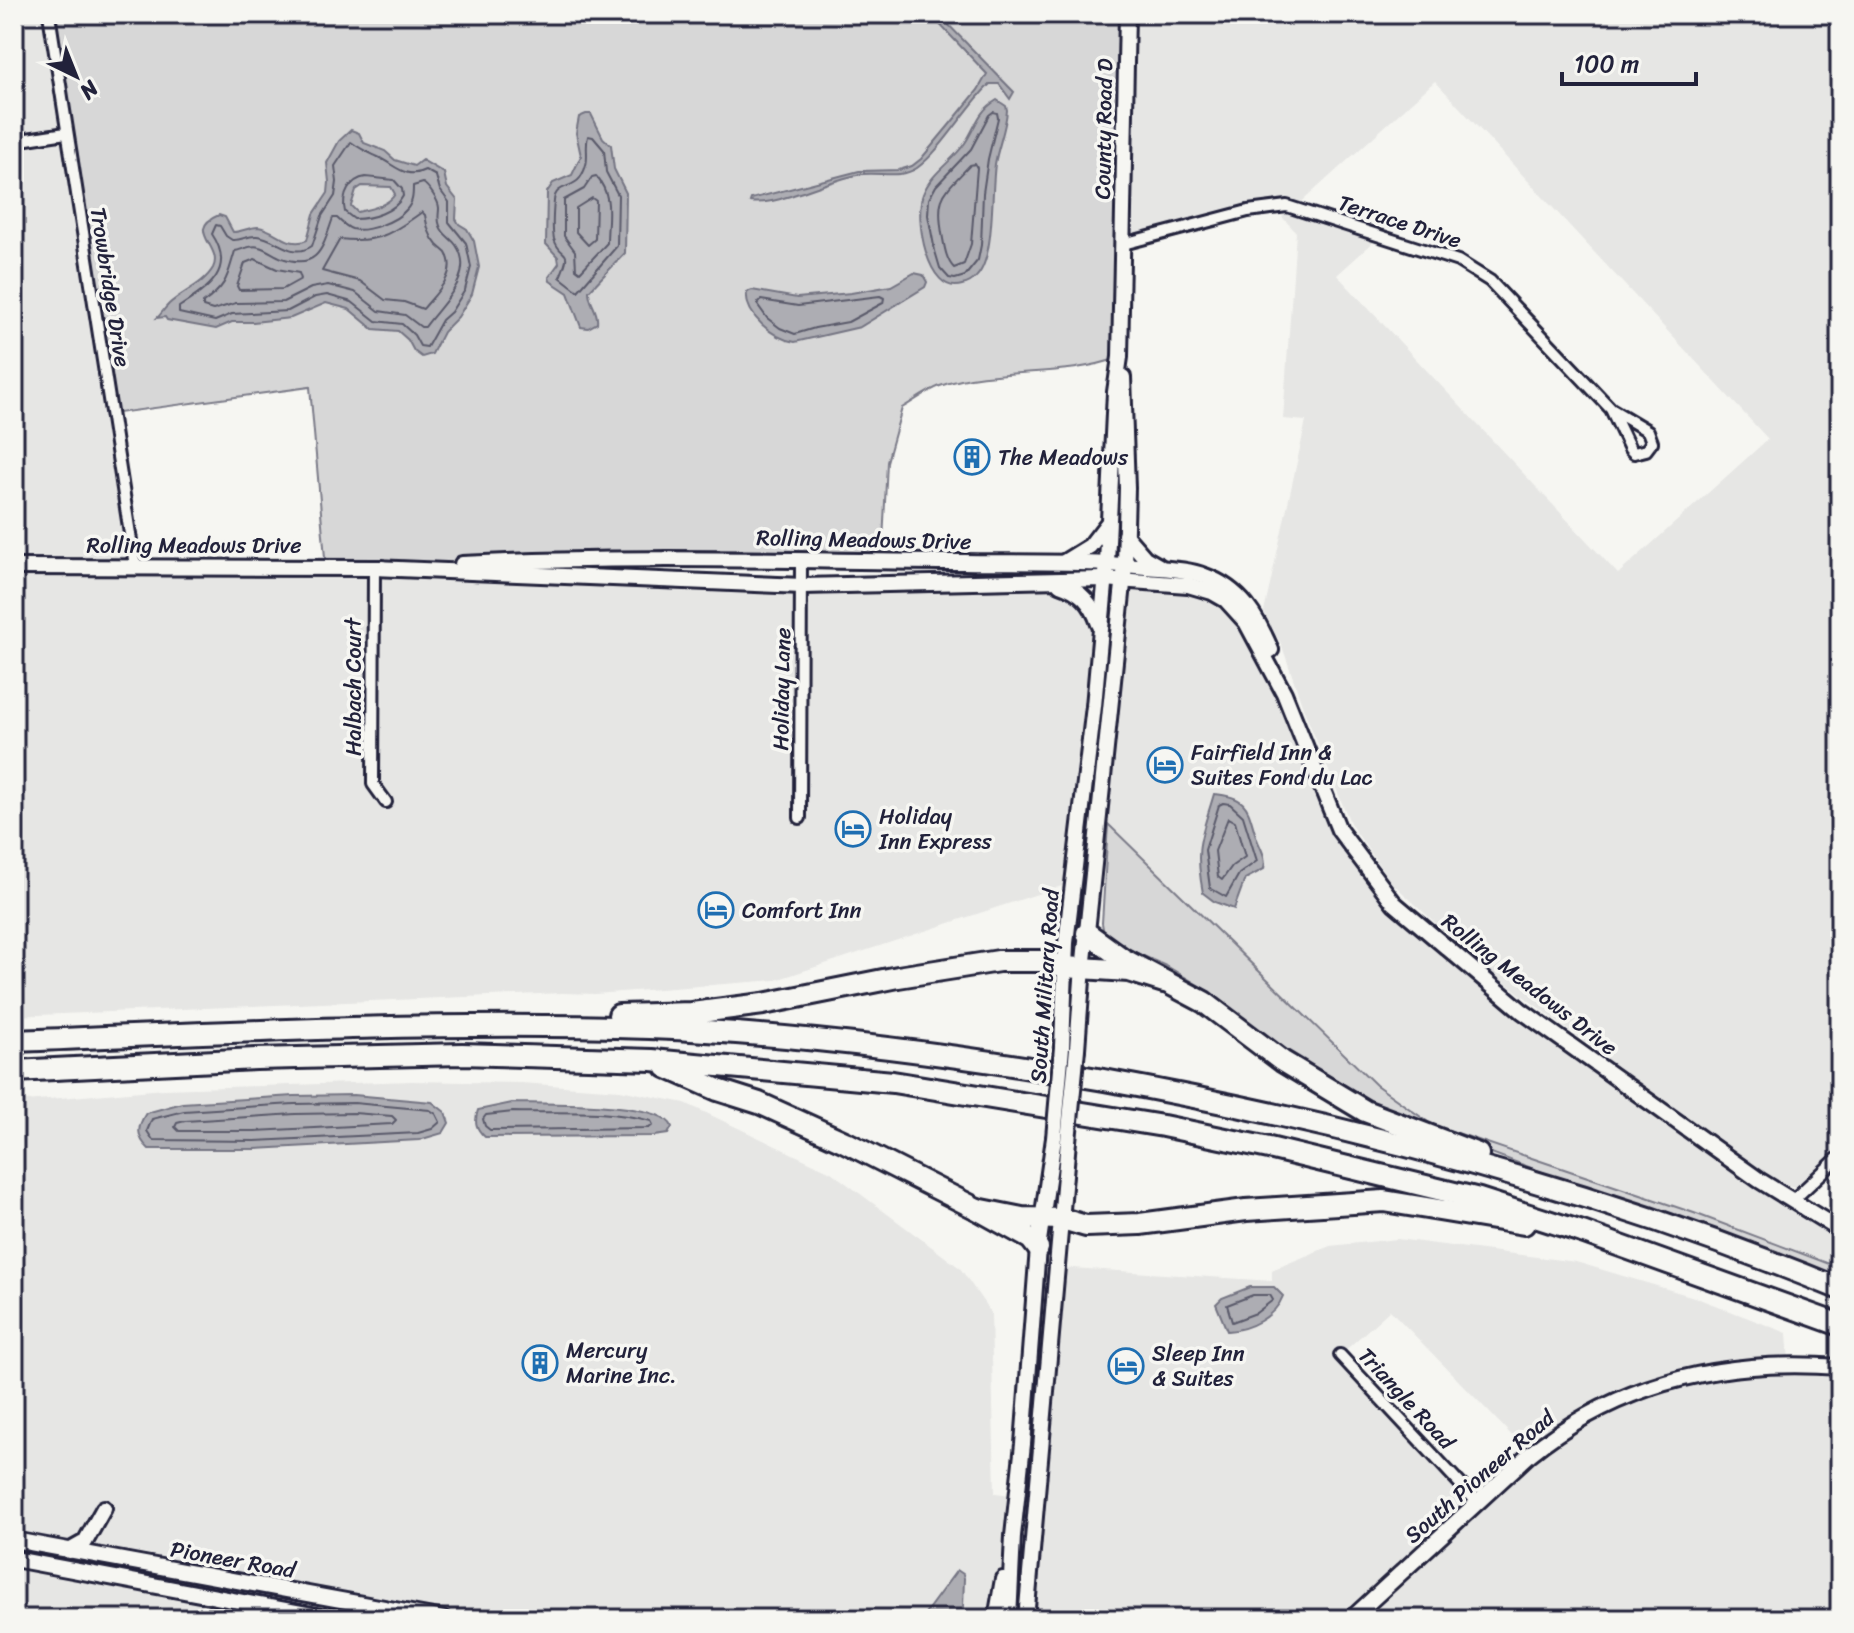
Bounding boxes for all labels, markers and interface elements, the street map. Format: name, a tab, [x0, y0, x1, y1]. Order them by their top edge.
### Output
north arrow	[36, 36, 116, 116]
scale bar	[1562, 36, 1696, 86]
text: 100 m	[1574, 43, 1639, 85]
street label: County Road D	[1083, 58, 1124, 200]
text: N	[70, 70, 109, 110]
street label: Terrace Drive	[1333, 183, 1467, 260]
street label: Trowbridge Drive	[79, 204, 142, 370]
building icon: The Meadows	[953, 438, 991, 476]
place label: The Meadows	[998, 438, 1129, 477]
street label: Rolling Meadows Drive	[756, 518, 972, 561]
street label: Rolling Meadows Drive	[86, 526, 302, 565]
street label: Halbach Court	[334, 617, 373, 756]
street label: Holiday Lane	[761, 627, 802, 751]
place label: Fairfield Inn & Suites Fond du Lac	[1191, 733, 1372, 797]
hotel icon: Fairfield Inn & Suites Fond du Lac	[1146, 746, 1184, 784]
place label: Holiday Inn Express	[878, 797, 993, 861]
hotel icon: Holiday Inn Express	[834, 810, 872, 848]
street label: South Military Road	[1018, 886, 1071, 1084]
hotel icon: Comfort Inn	[697, 891, 735, 929]
place label: Comfort Inn	[742, 891, 861, 930]
street label: Rolling Meadows Drive	[1433, 903, 1626, 1066]
place label: Mercury Marine Inc.	[566, 1331, 677, 1395]
place label: Sleep Inn & Suites	[1152, 1334, 1245, 1398]
street label: Triangle Road	[1348, 1338, 1466, 1460]
building icon: Mercury Marine Inc.	[521, 1344, 559, 1382]
hotel icon: Sleep Inn & Suites	[1107, 1347, 1145, 1385]
street label: South Pioneer Road	[1395, 1399, 1565, 1553]
street label: Pioneer Road	[167, 1529, 300, 1590]

